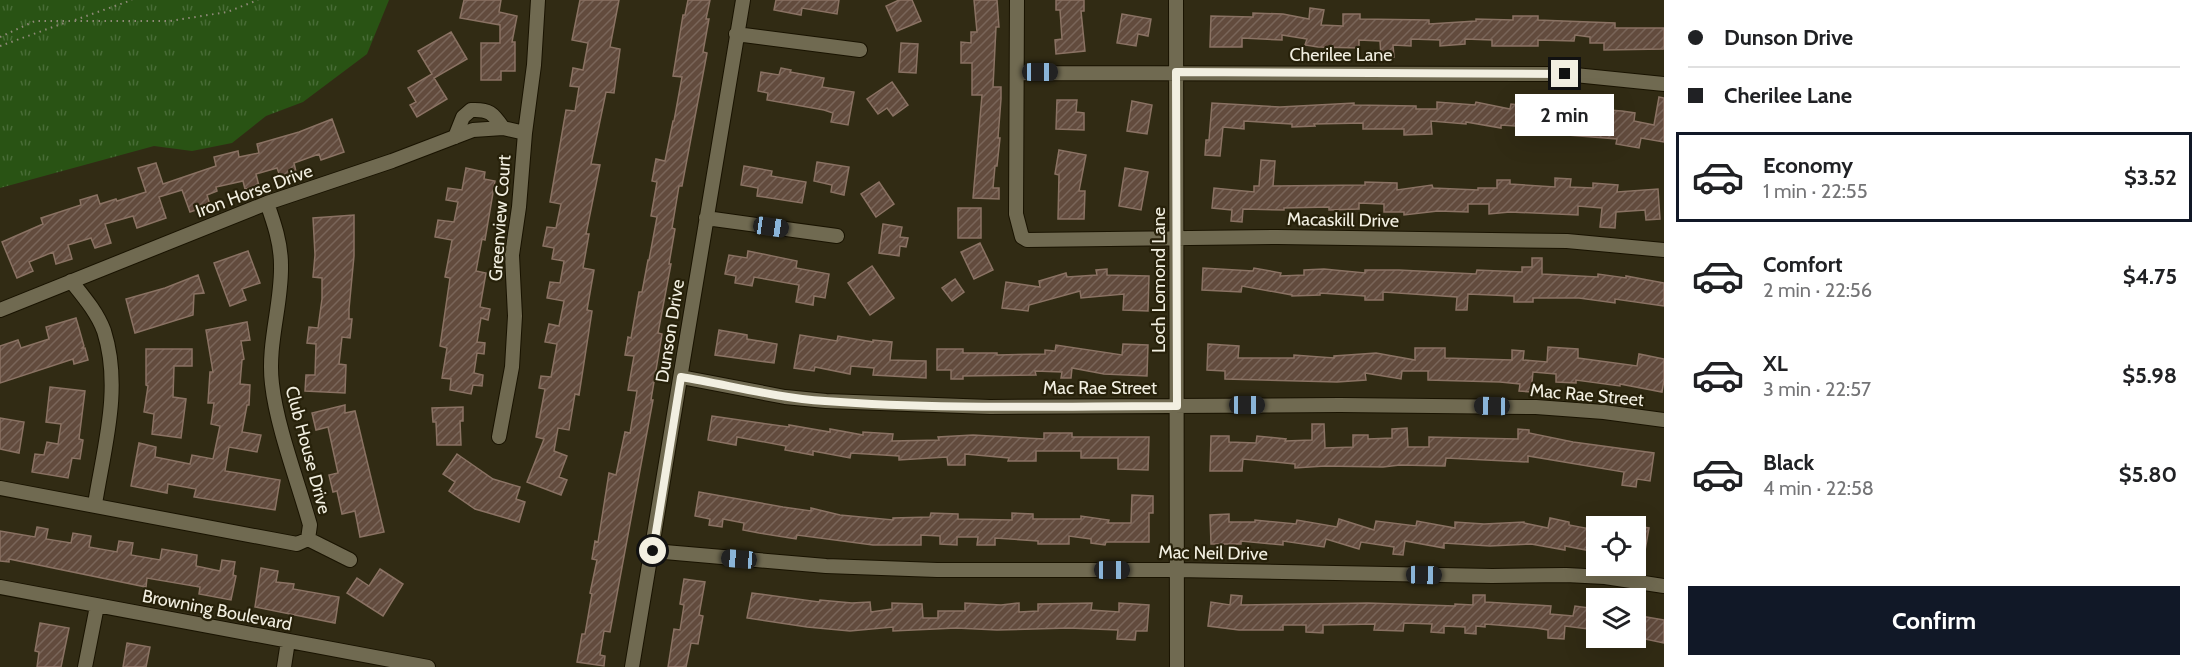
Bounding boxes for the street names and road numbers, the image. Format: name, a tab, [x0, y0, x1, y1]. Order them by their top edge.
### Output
street label: Cherilee Lane	[1289, 44, 1393, 66]
street label: Greenview Court	[485, 154, 515, 282]
street label: Iron Horse Drive	[192, 160, 316, 222]
street label: Loch Lomond Lane	[1148, 207, 1170, 353]
street label: Macaskill Drive	[1287, 208, 1399, 232]
street label: Dunson Drive	[651, 278, 689, 384]
street label: Mac Rae Street	[1043, 377, 1157, 399]
street label: Mac Rae Street	[1529, 379, 1645, 411]
street label: Club House Drive	[280, 384, 336, 516]
street label: Mac Neil Drive	[1158, 541, 1268, 565]
street label: Browning Boulevard	[140, 585, 294, 635]

